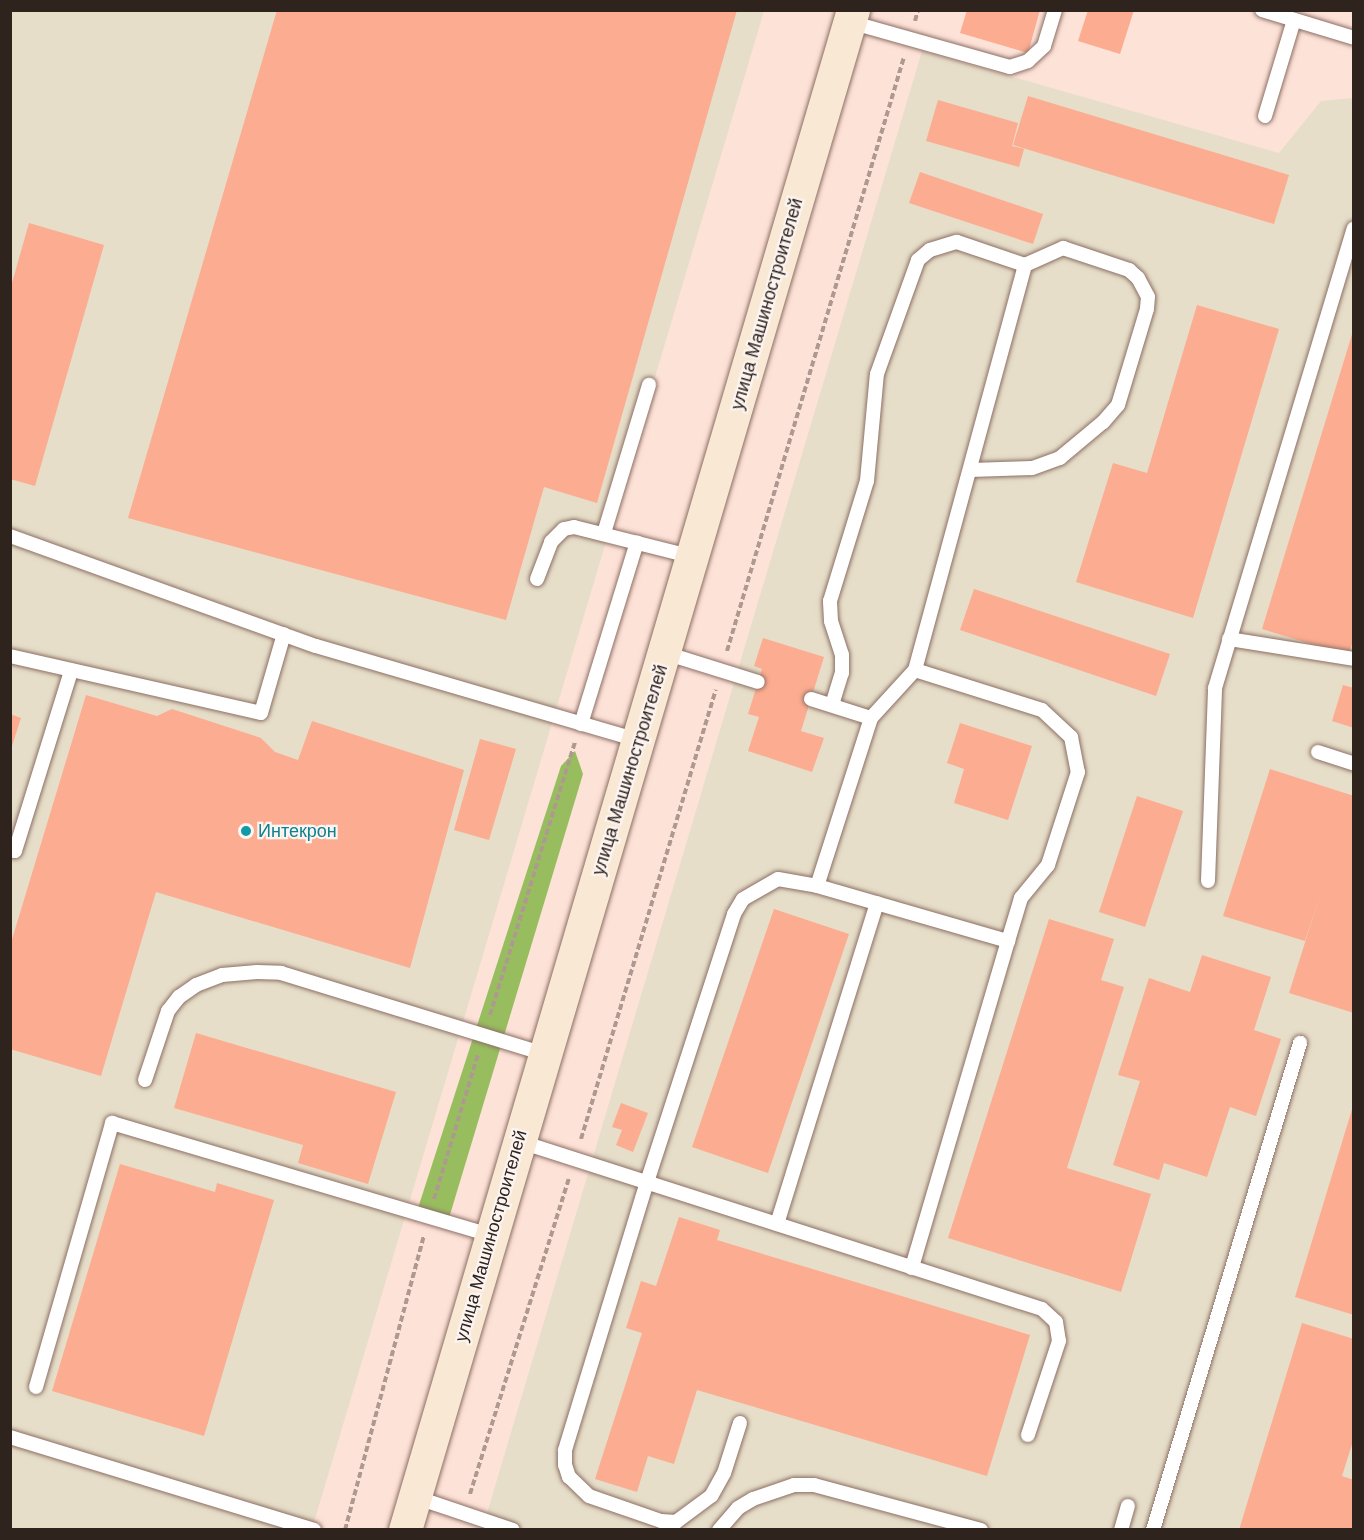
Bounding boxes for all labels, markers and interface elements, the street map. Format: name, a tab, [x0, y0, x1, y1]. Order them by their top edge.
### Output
street label: улица Машиностроителей	[726, 196, 808, 412]
street label: улица Машиностроителей	[588, 662, 672, 878]
place label: Интекрон	[258, 820, 337, 842]
marker: Интекрон	[239, 824, 253, 838]
street label: улица Машиностроителей	[450, 1128, 532, 1344]

